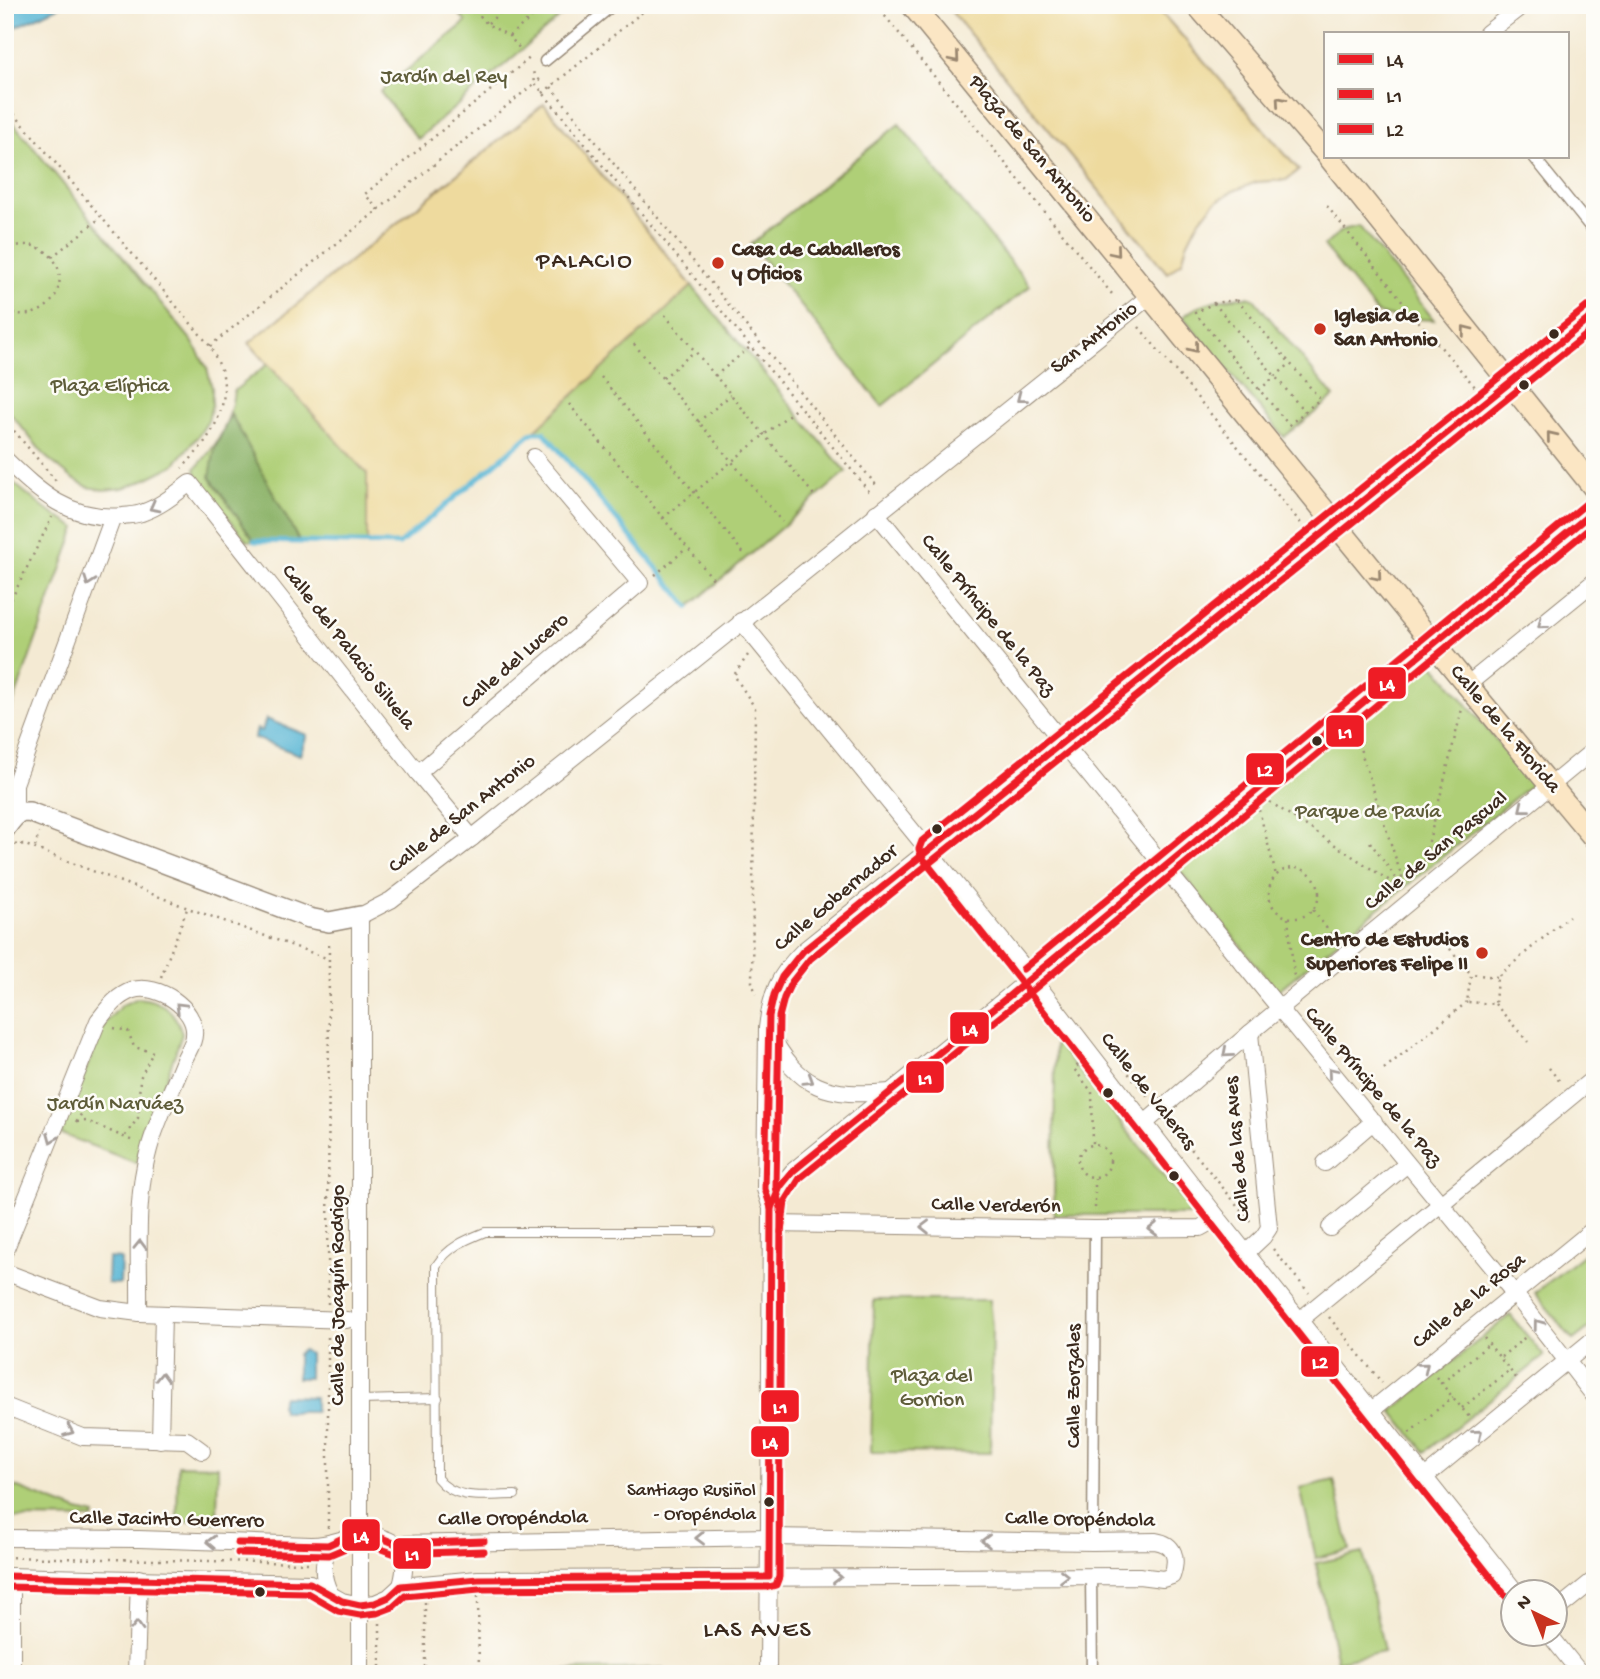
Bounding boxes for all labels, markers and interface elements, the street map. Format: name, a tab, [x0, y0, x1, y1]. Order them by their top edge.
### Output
legend	[1324, 32, 1568, 158]
one-way arrow	[947, 50, 960, 62]
text: L4	[1386, 50, 1404, 75]
park label: Jardín del Rey	[381, 66, 507, 91]
street label: Plaza de San Antonio	[961, 70, 1100, 229]
text: L1	[1386, 86, 1402, 111]
one-way arrow	[1276, 96, 1288, 109]
text: L2	[1386, 120, 1404, 145]
place label: Casa de Caballeros y Oficios	[731, 239, 901, 288]
one-way arrow	[1108, 244, 1120, 257]
district label: PALACIO	[535, 248, 634, 277]
marker: Casa de Caballeros y Oficios	[710, 255, 726, 271]
street label: San Antonio	[1046, 297, 1144, 381]
place label: Iglesia de San Antonio	[1334, 305, 1438, 354]
marker: Iglesia de San Antonio	[1312, 321, 1328, 337]
one-way arrow	[1462, 325, 1474, 338]
unlabelled marker	[1547, 327, 1561, 341]
one-way arrow	[1185, 341, 1198, 353]
park label: Plaza Elíptica	[50, 375, 170, 400]
unlabelled marker	[1517, 378, 1531, 392]
one-way arrow	[1016, 390, 1028, 403]
one-way arrow	[1547, 431, 1560, 443]
one-way arrow	[149, 499, 161, 512]
street label: Calle Príncipe de la Paz	[914, 530, 1061, 703]
street label: Calle del Palacio Silvela	[275, 560, 420, 737]
one-way arrow	[1369, 568, 1381, 581]
one-way arrow	[83, 574, 97, 586]
street label: Calle del Lucero	[457, 608, 575, 716]
one-way arrow	[1537, 616, 1550, 629]
street label: Calle de la Florida	[1443, 661, 1566, 800]
line badge: L4	[1367, 666, 1407, 700]
text: L4	[1379, 675, 1396, 698]
line badge: L1	[1325, 714, 1365, 748]
text: L1	[1338, 723, 1352, 746]
unlabelled marker	[1310, 734, 1324, 748]
street label: Calle de San Antonio	[384, 750, 542, 880]
line badge: L2	[1245, 752, 1285, 786]
text: L2	[1257, 761, 1274, 784]
street label: Calle de San Pascual	[1360, 787, 1514, 917]
one-way arrow	[1519, 800, 1531, 813]
park label: Parque de Pavía	[1294, 801, 1442, 826]
unlabelled marker	[930, 822, 944, 836]
street label: Calle Gobernador	[770, 839, 905, 958]
place label: Centro de Estudios Superiores Felipe II	[1300, 929, 1469, 978]
marker: Centro de Estudios Superiores Felipe II	[1474, 945, 1490, 961]
one-way arrow	[176, 1003, 189, 1016]
street label: Calle Príncipe de la Paz	[1298, 1003, 1447, 1174]
line badge: L4	[949, 1011, 990, 1045]
text: L4	[962, 1020, 979, 1043]
street label: Calle de Valeras	[1093, 1028, 1201, 1157]
one-way arrow	[1223, 1045, 1236, 1057]
line badge: L1	[905, 1060, 945, 1094]
one-way arrow	[1328, 1067, 1341, 1079]
text: L1	[918, 1069, 932, 1092]
one-way arrow	[801, 1072, 814, 1085]
street label: Calle de las Aves	[1220, 1074, 1258, 1223]
unlabelled marker	[1101, 1086, 1115, 1100]
park label: Jardín Narváez	[47, 1093, 184, 1118]
one-way arrow	[46, 1132, 60, 1144]
unlabelled marker	[1167, 1169, 1181, 1183]
street label: Calle de Joaquín Rodrigo	[327, 1184, 352, 1405]
street label: Calle Verderón	[931, 1193, 1061, 1221]
one-way arrow	[919, 1219, 930, 1234]
one-way arrow	[1147, 1221, 1157, 1237]
one-way arrow	[132, 1239, 148, 1250]
street label: Calle de la Rosa	[1408, 1248, 1533, 1355]
one-way arrow	[1534, 1319, 1546, 1332]
street label: Calle Zorzales	[1063, 1323, 1088, 1448]
line badge: L2	[1300, 1345, 1340, 1378]
text: L2	[1312, 1353, 1329, 1376]
one-way arrow	[1417, 1362, 1429, 1375]
park label: Plaza del Gorrion	[890, 1365, 973, 1414]
one-way arrow	[154, 1371, 169, 1382]
line badge: L1	[760, 1389, 800, 1423]
text: L1	[773, 1398, 787, 1421]
one-way arrow	[62, 1423, 74, 1437]
line badge: L4	[750, 1425, 790, 1458]
one-way arrow	[1470, 1429, 1482, 1442]
text: L4	[762, 1433, 779, 1456]
place label: Santiago Rusiñol - Oropéndola	[627, 1480, 757, 1527]
marker: Santiago Rusiñol - Oropéndola	[762, 1495, 776, 1509]
street label: Calle Oropéndola	[438, 1506, 589, 1534]
street label: Calle Jacinto Guerrero	[69, 1507, 265, 1535]
street label: Calle Oropéndola	[1005, 1507, 1156, 1535]
line badge: L4	[341, 1518, 381, 1552]
text: L4	[353, 1527, 370, 1550]
one-way arrow	[695, 1530, 705, 1546]
one-way arrow	[980, 1533, 991, 1549]
one-way arrow	[205, 1534, 216, 1549]
line badge: L1	[392, 1537, 432, 1570]
text: L1	[405, 1545, 419, 1568]
one-way arrow	[1060, 1568, 1070, 1584]
one-way arrow	[832, 1569, 843, 1585]
north arrow	[1498, 1578, 1568, 1648]
unlabelled marker	[253, 1585, 267, 1599]
text: N	[1512, 1590, 1537, 1616]
district label: LAS AVES	[703, 1617, 813, 1646]
one-way arrow	[129, 1620, 145, 1631]

